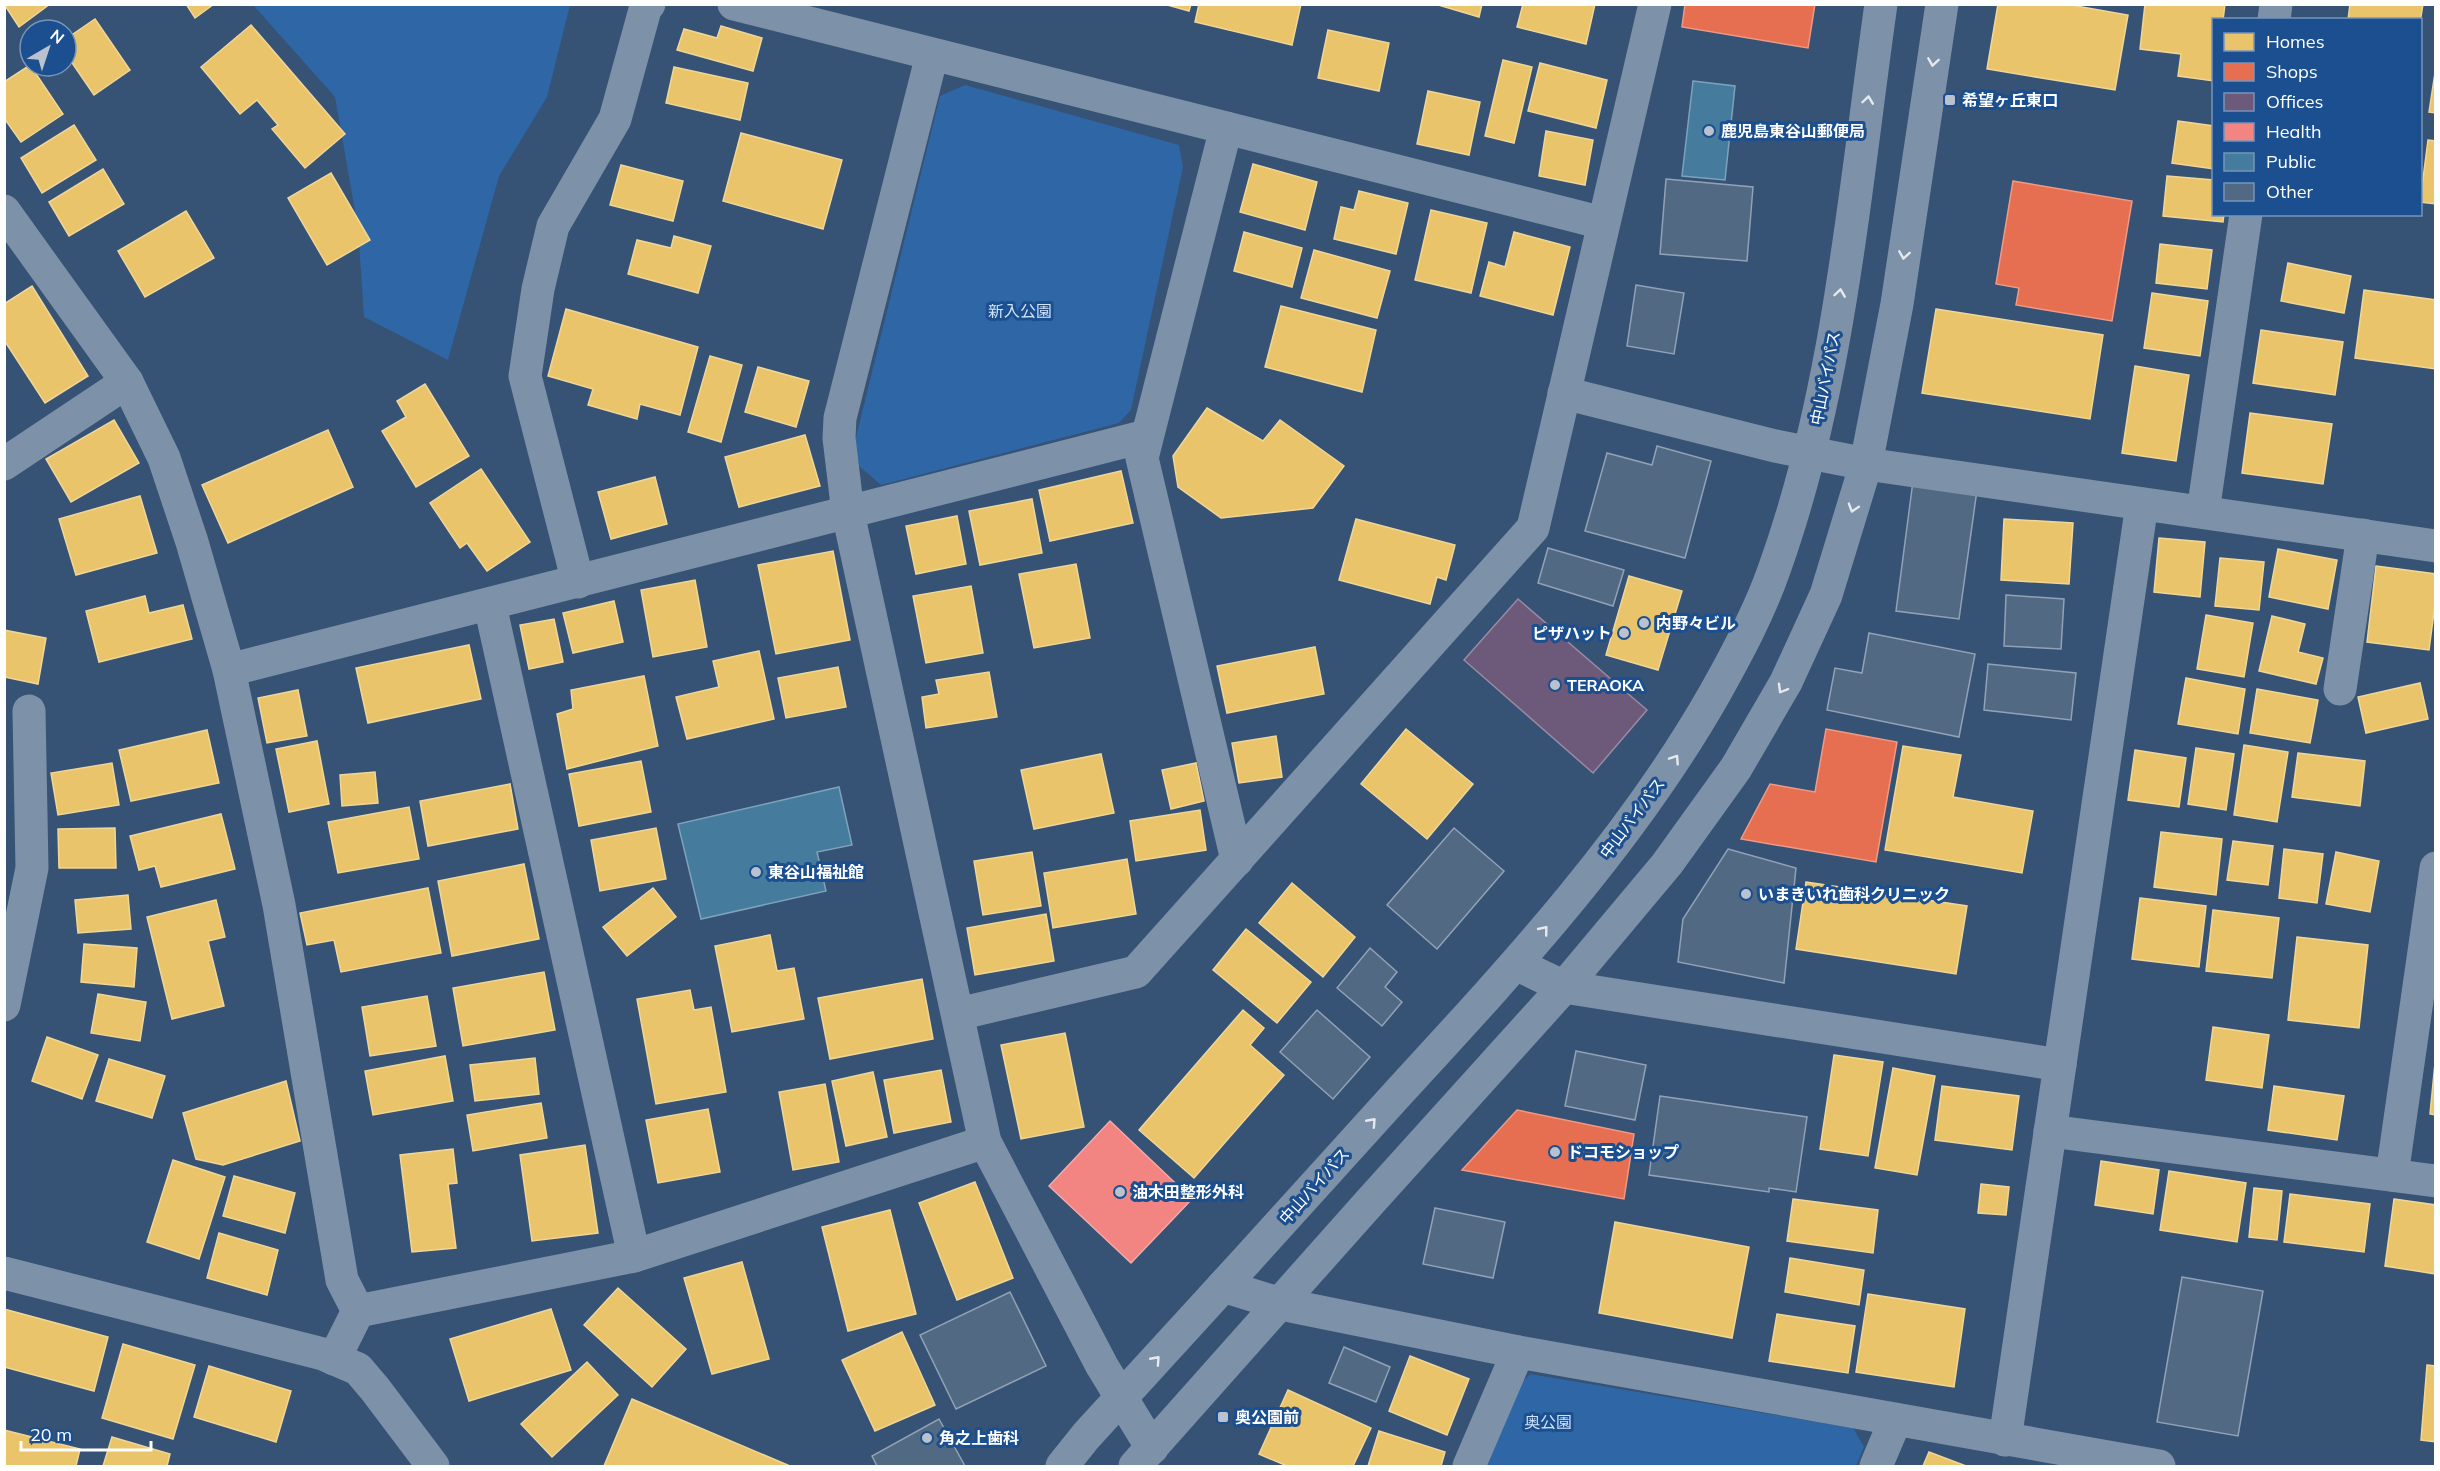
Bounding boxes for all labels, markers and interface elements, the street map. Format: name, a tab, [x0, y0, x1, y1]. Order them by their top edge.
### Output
north arrow	[18, 18, 78, 78]
legend	[2212, 18, 2422, 216]
text: N	[46, 25, 68, 48]
text: Homes	[2266, 30, 2325, 53]
one-way arrow	[1928, 58, 1940, 67]
text: Shops	[2266, 60, 2318, 83]
place label: 希望ヶ丘東口	[1962, 90, 2058, 110]
text: Offices	[2266, 90, 2324, 113]
marker: 希望ヶ丘東口	[1943, 93, 1957, 107]
one-way arrow	[1861, 96, 1873, 105]
text: Health	[2266, 120, 2322, 143]
place label: 鹿児島東谷山郵便局	[1721, 121, 1865, 141]
marker: 鹿児島東谷山郵便局	[1702, 124, 1716, 138]
text: Public	[2266, 150, 2316, 173]
text: Other	[2266, 180, 2314, 203]
one-way arrow	[1899, 251, 1911, 260]
one-way arrow	[1834, 289, 1846, 298]
park label: 新入公園	[988, 301, 1052, 321]
street label: 中山バイパス	[1806, 329, 1844, 427]
one-way arrow	[1848, 502, 1860, 513]
place label: 内野々ビル	[1656, 613, 1736, 633]
marker: 内野々ビル	[1637, 616, 1651, 630]
place label: ピザハット	[1532, 623, 1612, 643]
marker: ピザハット	[1617, 626, 1631, 640]
place label: TERAOKA	[1567, 675, 1644, 695]
marker: TERAOKA	[1548, 678, 1562, 692]
one-way arrow	[1778, 683, 1789, 693]
one-way arrow	[1668, 754, 1679, 765]
street label: 中山バイパス	[1595, 774, 1669, 862]
place label: 東谷山福祉館	[768, 862, 864, 882]
marker: 東谷山福祉館	[749, 865, 763, 879]
place label: いまきいれ歯科クリニック	[1758, 884, 1950, 904]
marker: いまきいれ歯科クリニック	[1739, 887, 1753, 901]
one-way arrow	[1537, 926, 1548, 937]
one-way arrow	[1365, 1119, 1376, 1129]
place label: ドコモショップ	[1567, 1142, 1679, 1162]
street label: 中山バイパス	[1275, 1144, 1353, 1228]
marker: ドコモショップ	[1548, 1145, 1562, 1159]
place label: 油木田整形外科	[1132, 1182, 1244, 1202]
marker: 油木田整形外科	[1113, 1185, 1127, 1199]
one-way arrow	[1149, 1356, 1160, 1366]
place label: 奥公園前	[1235, 1407, 1299, 1427]
marker: 奥公園前	[1216, 1410, 1230, 1424]
park label: 奥公園	[1524, 1412, 1572, 1432]
scale bar	[21, 1414, 152, 1452]
text: 20 m	[30, 1423, 72, 1446]
place label: 角之上歯科	[939, 1428, 1019, 1448]
marker: 角之上歯科	[920, 1431, 934, 1445]

